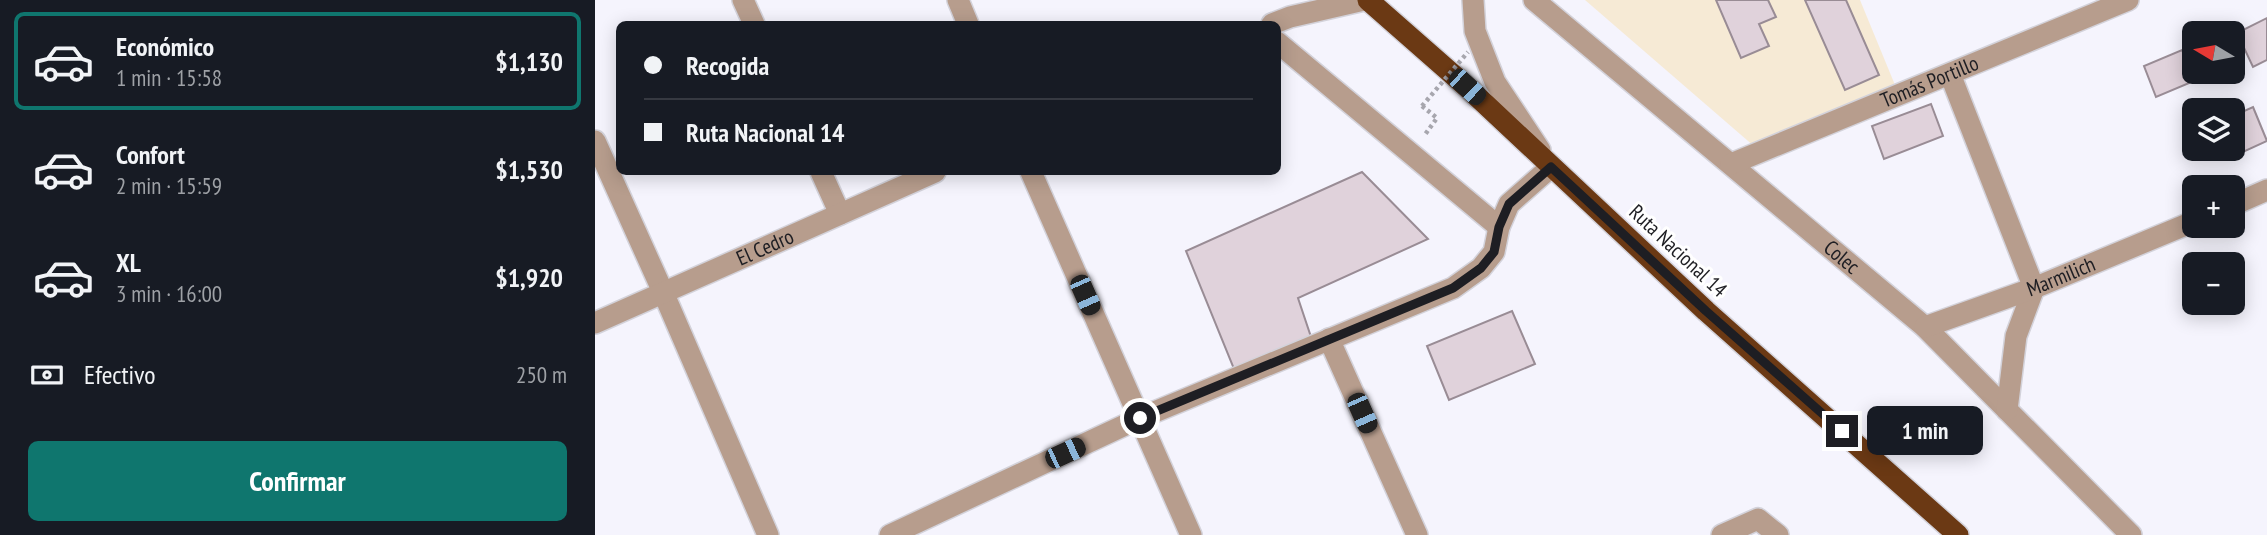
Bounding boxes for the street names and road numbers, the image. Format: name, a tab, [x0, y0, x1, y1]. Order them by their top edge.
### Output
street label: Tomás Portillo	[1877, 49, 1982, 114]
street label: Ruta Nacional 14	[1624, 198, 1733, 303]
street label: El Cedro	[732, 223, 798, 272]
street label: Colec	[1818, 234, 1866, 280]
street label: Marmilich	[2023, 250, 2099, 303]

